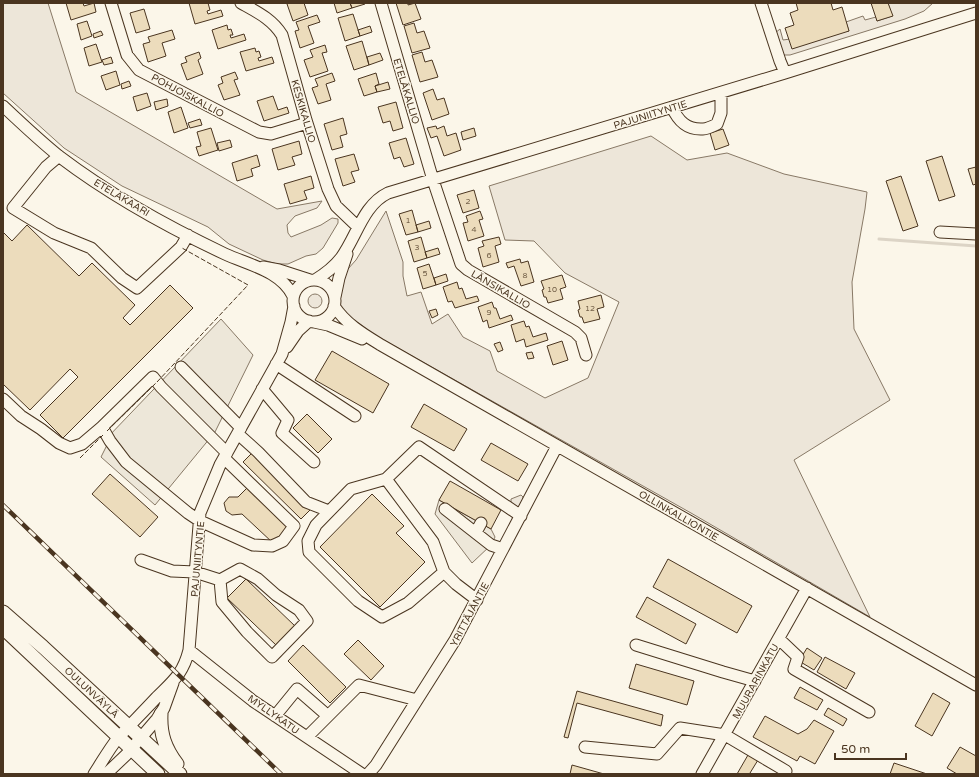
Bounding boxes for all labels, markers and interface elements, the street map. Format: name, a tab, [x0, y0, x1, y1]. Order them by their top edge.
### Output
street label: ETELÄKALLIO	[390, 57, 422, 126]
street label: POHJOISKALLIO	[149, 72, 226, 120]
street label: KESKIKALLIO	[288, 78, 318, 144]
street label: PAJUNIITYNTIE	[612, 98, 688, 132]
street label: ETELÄKAARI	[91, 176, 152, 219]
house number: 2	[465, 197, 471, 206]
house number: 1	[405, 216, 411, 225]
house number: 4	[471, 225, 477, 234]
house number: 3	[414, 243, 420, 252]
house number: 6	[486, 251, 492, 260]
street label: LÄNSIKALLIO	[469, 268, 532, 312]
house number: 5	[422, 269, 428, 278]
house number: 8	[522, 271, 528, 280]
house number: 10	[547, 285, 557, 294]
house number: 12	[585, 304, 595, 313]
house number: 9	[486, 308, 492, 317]
street label: OLLINKALLIONTIE	[636, 488, 721, 544]
street label: PAJUNIITYNTIE	[189, 521, 207, 597]
street label: YRITTÄJÄNTIE	[448, 580, 492, 649]
street label: MUURARINKATU	[730, 642, 782, 721]
street label: OULUNVÄYLÄ	[62, 665, 121, 721]
street label: MYLLYKATU	[245, 693, 301, 737]
scale bar	[835, 735, 906, 761]
text: 50 m	[841, 742, 870, 756]

